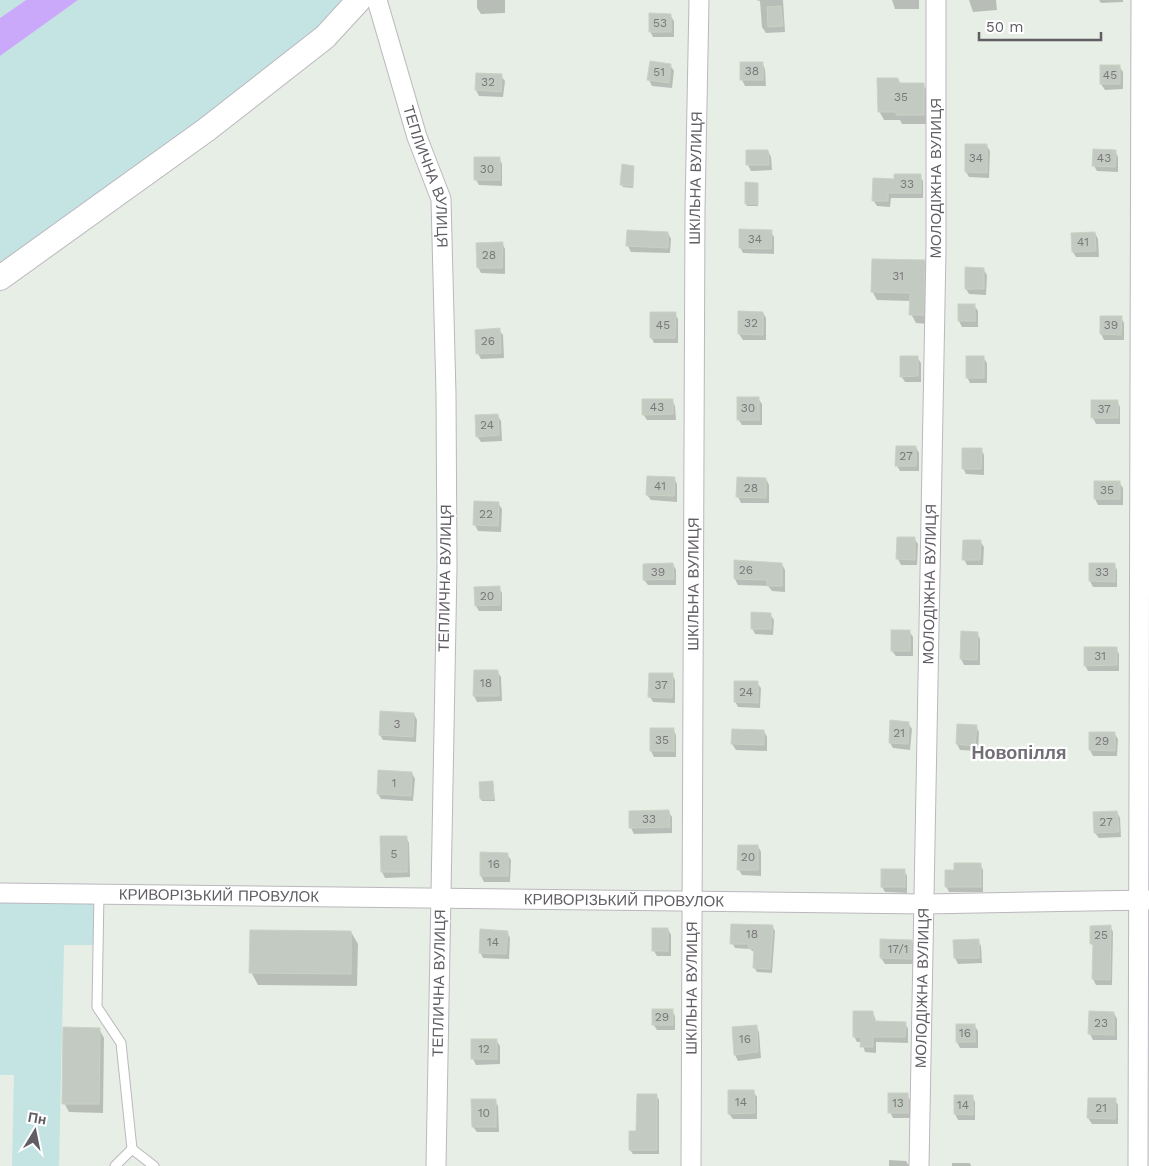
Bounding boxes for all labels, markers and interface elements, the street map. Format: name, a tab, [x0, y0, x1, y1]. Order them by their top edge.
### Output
scale bar	[979, 10, 1102, 42]
house number: 53	[653, 16, 667, 30]
text: 50 m	[986, 18, 1023, 36]
house number: 38	[745, 64, 759, 78]
house number: 51	[653, 65, 665, 79]
house number: 45	[1103, 68, 1117, 82]
house number: 32	[481, 75, 495, 89]
house number: 35	[894, 90, 908, 104]
street label: МОЛОДІЖНА ВУЛИЦЯ	[927, 98, 945, 259]
street label: ТЕПЛИЧНА ВУЛИЦЯ	[399, 103, 451, 248]
street label: ШКІЛЬНА ВУЛИЦЯ	[686, 111, 706, 245]
house number: 34	[969, 151, 983, 165]
house number: 43	[1097, 151, 1111, 165]
house number: 30	[480, 162, 494, 176]
house number: 33	[900, 177, 914, 191]
house number: 34	[748, 232, 762, 246]
house number: 41	[1077, 235, 1089, 249]
house number: 28	[482, 248, 496, 262]
house number: 31	[892, 269, 904, 283]
house number: 32	[744, 316, 758, 330]
house number: 45	[656, 318, 670, 332]
house number: 39	[1104, 318, 1118, 332]
house number: 26	[481, 334, 495, 348]
house number: 43	[650, 400, 664, 414]
house number: 30	[741, 401, 755, 415]
house number: 37	[1097, 402, 1111, 416]
house number: 24	[480, 418, 494, 432]
house number: 27	[899, 449, 913, 463]
house number: 41	[654, 479, 666, 493]
house number: 28	[744, 481, 758, 495]
house number: 35	[1100, 483, 1114, 497]
street label: ТЕПЛИЧНА ВУЛИЦЯ	[435, 504, 455, 652]
street label: МОЛОДІЖНА ВУЛИЦЯ	[919, 504, 940, 665]
house number: 22	[479, 507, 493, 521]
street label: ШКІЛЬНА ВУЛИЦЯ	[684, 517, 703, 651]
house number: 26	[739, 563, 753, 577]
house number: 39	[651, 565, 665, 579]
house number: 33	[1095, 565, 1109, 579]
house number: 20	[480, 589, 494, 603]
house number: 31	[1094, 649, 1106, 663]
house number: 18	[480, 676, 492, 690]
house number: 37	[654, 678, 668, 692]
house number: 24	[739, 685, 753, 699]
house number: 3	[394, 717, 401, 731]
house number: 21	[893, 726, 905, 740]
house number: 35	[655, 733, 669, 747]
house number: 29	[1095, 734, 1109, 748]
district label: Новопілля	[971, 742, 1067, 763]
house number: 1	[392, 776, 396, 790]
house number: 33	[642, 812, 656, 826]
house number: 27	[1099, 815, 1113, 829]
house number: 5	[391, 847, 398, 861]
house number: 20	[741, 850, 755, 864]
house number: 16	[488, 857, 500, 871]
street label: КРИВОРІЗЬКИЙ ПРОВУЛОК	[119, 885, 319, 906]
street label: КРИВОРІЗЬКИЙ ПРОВУЛОК	[524, 890, 724, 911]
street label: МОЛОДІЖНА ВУЛИЦЯ	[912, 908, 933, 1068]
street label: ТЕПЛИЧНА ВУЛИЦЯ	[429, 909, 449, 1057]
street label: ШКІЛЬНА ВУЛИЦЯ	[682, 921, 701, 1055]
house number: 18	[746, 927, 758, 941]
house number: 25	[1094, 928, 1108, 942]
house number: 14	[487, 935, 499, 949]
house number: 17/1	[888, 942, 908, 956]
house number: 29	[655, 1010, 669, 1024]
house number: 23	[1094, 1016, 1108, 1030]
house number: 16	[959, 1026, 971, 1040]
house number: 16	[739, 1032, 751, 1046]
house number: 12	[478, 1042, 490, 1056]
house number: 14	[735, 1095, 747, 1109]
house number: 13	[892, 1096, 904, 1110]
house number: 14	[957, 1098, 969, 1112]
house number: 21	[1095, 1101, 1107, 1115]
north arrow	[10, 1106, 60, 1156]
house number: 10	[478, 1106, 490, 1120]
text: Пн	[27, 1109, 48, 1128]

